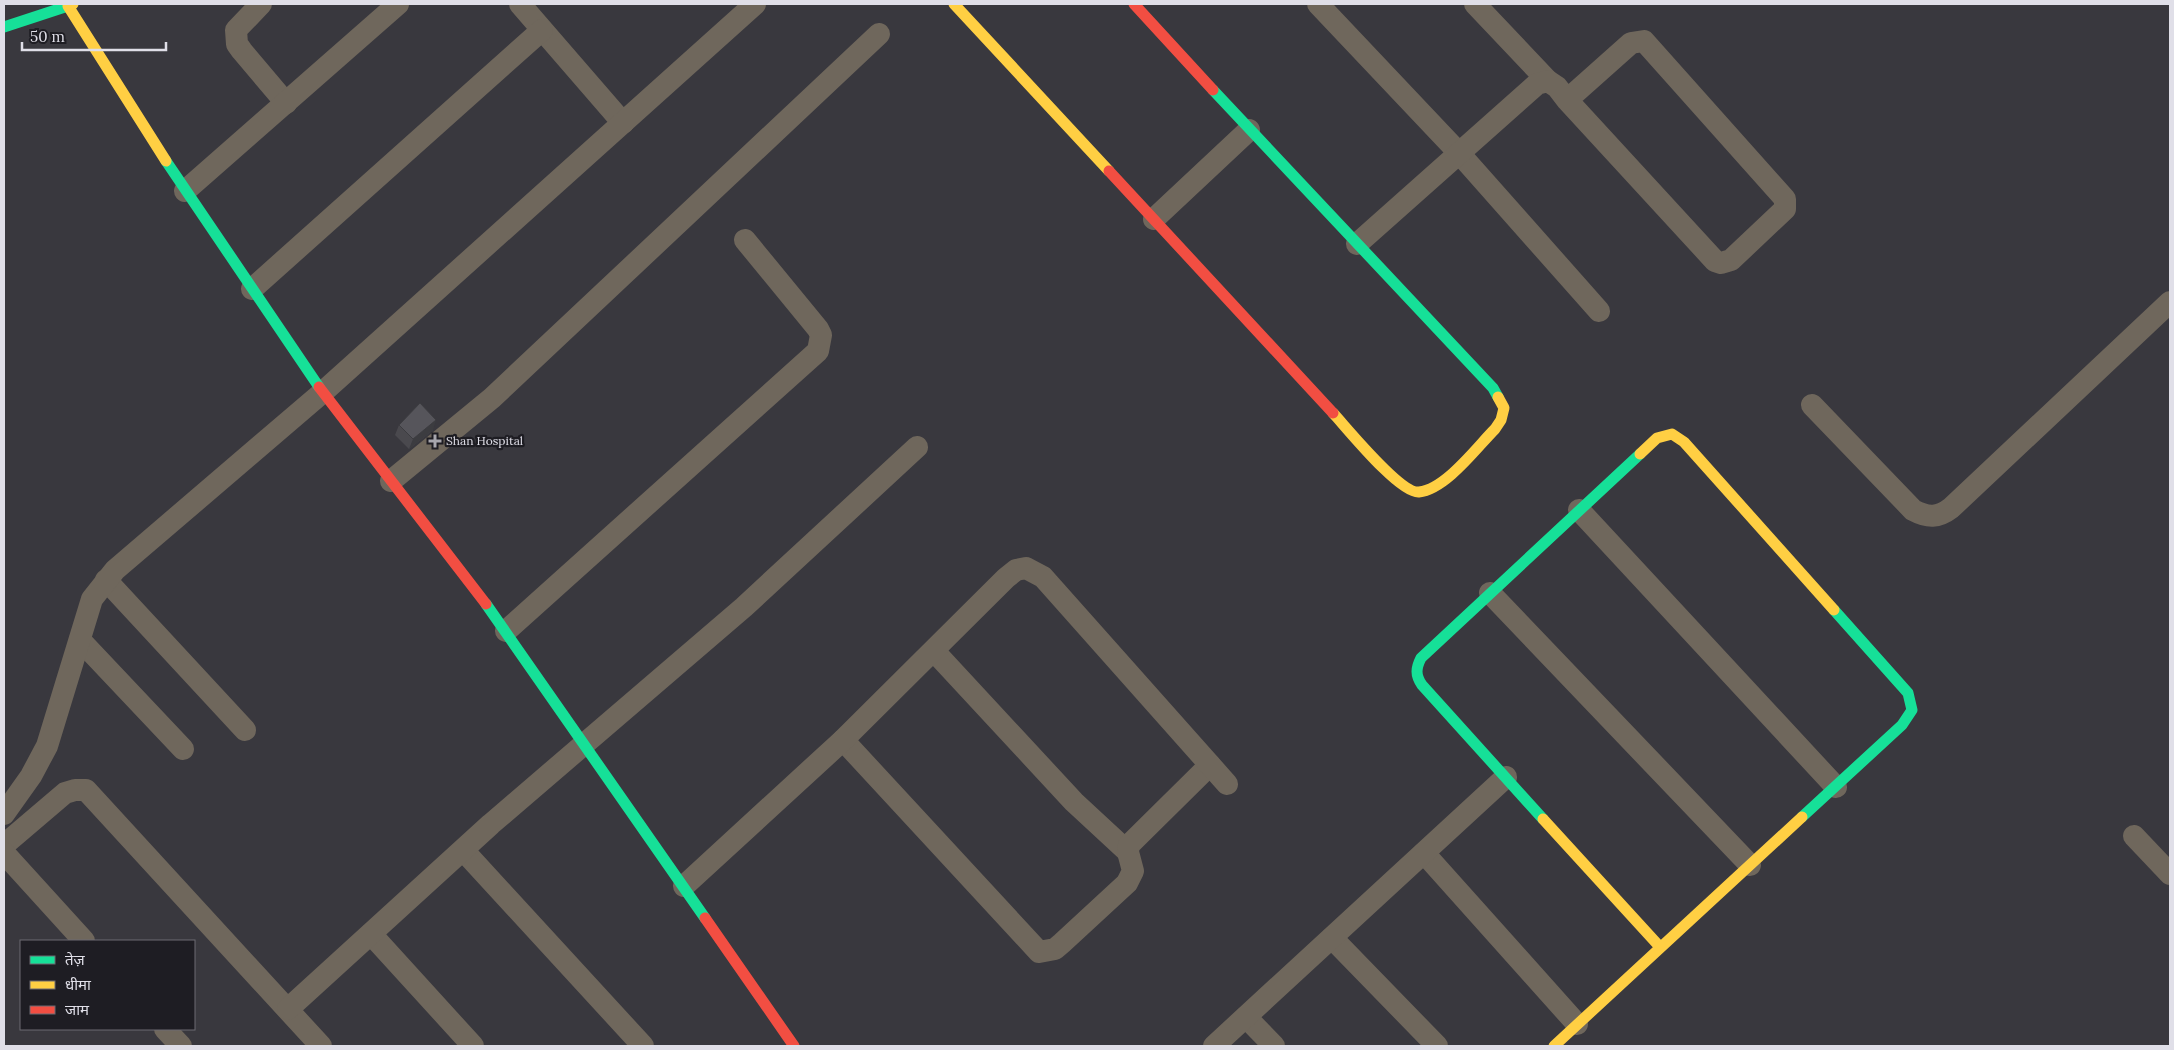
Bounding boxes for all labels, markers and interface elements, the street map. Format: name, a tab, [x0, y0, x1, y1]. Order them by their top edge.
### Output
scale bar	[22, 20, 166, 52]
text: 50 m	[30, 27, 65, 46]
place label: Shan Hospital	[446, 433, 523, 448]
marker: Shan Hospital	[428, 434, 442, 448]
legend	[20, 940, 195, 1030]
text: तेज़	[65, 950, 86, 969]
text: धीमा	[65, 975, 92, 994]
text: जाम	[65, 1000, 90, 1019]

